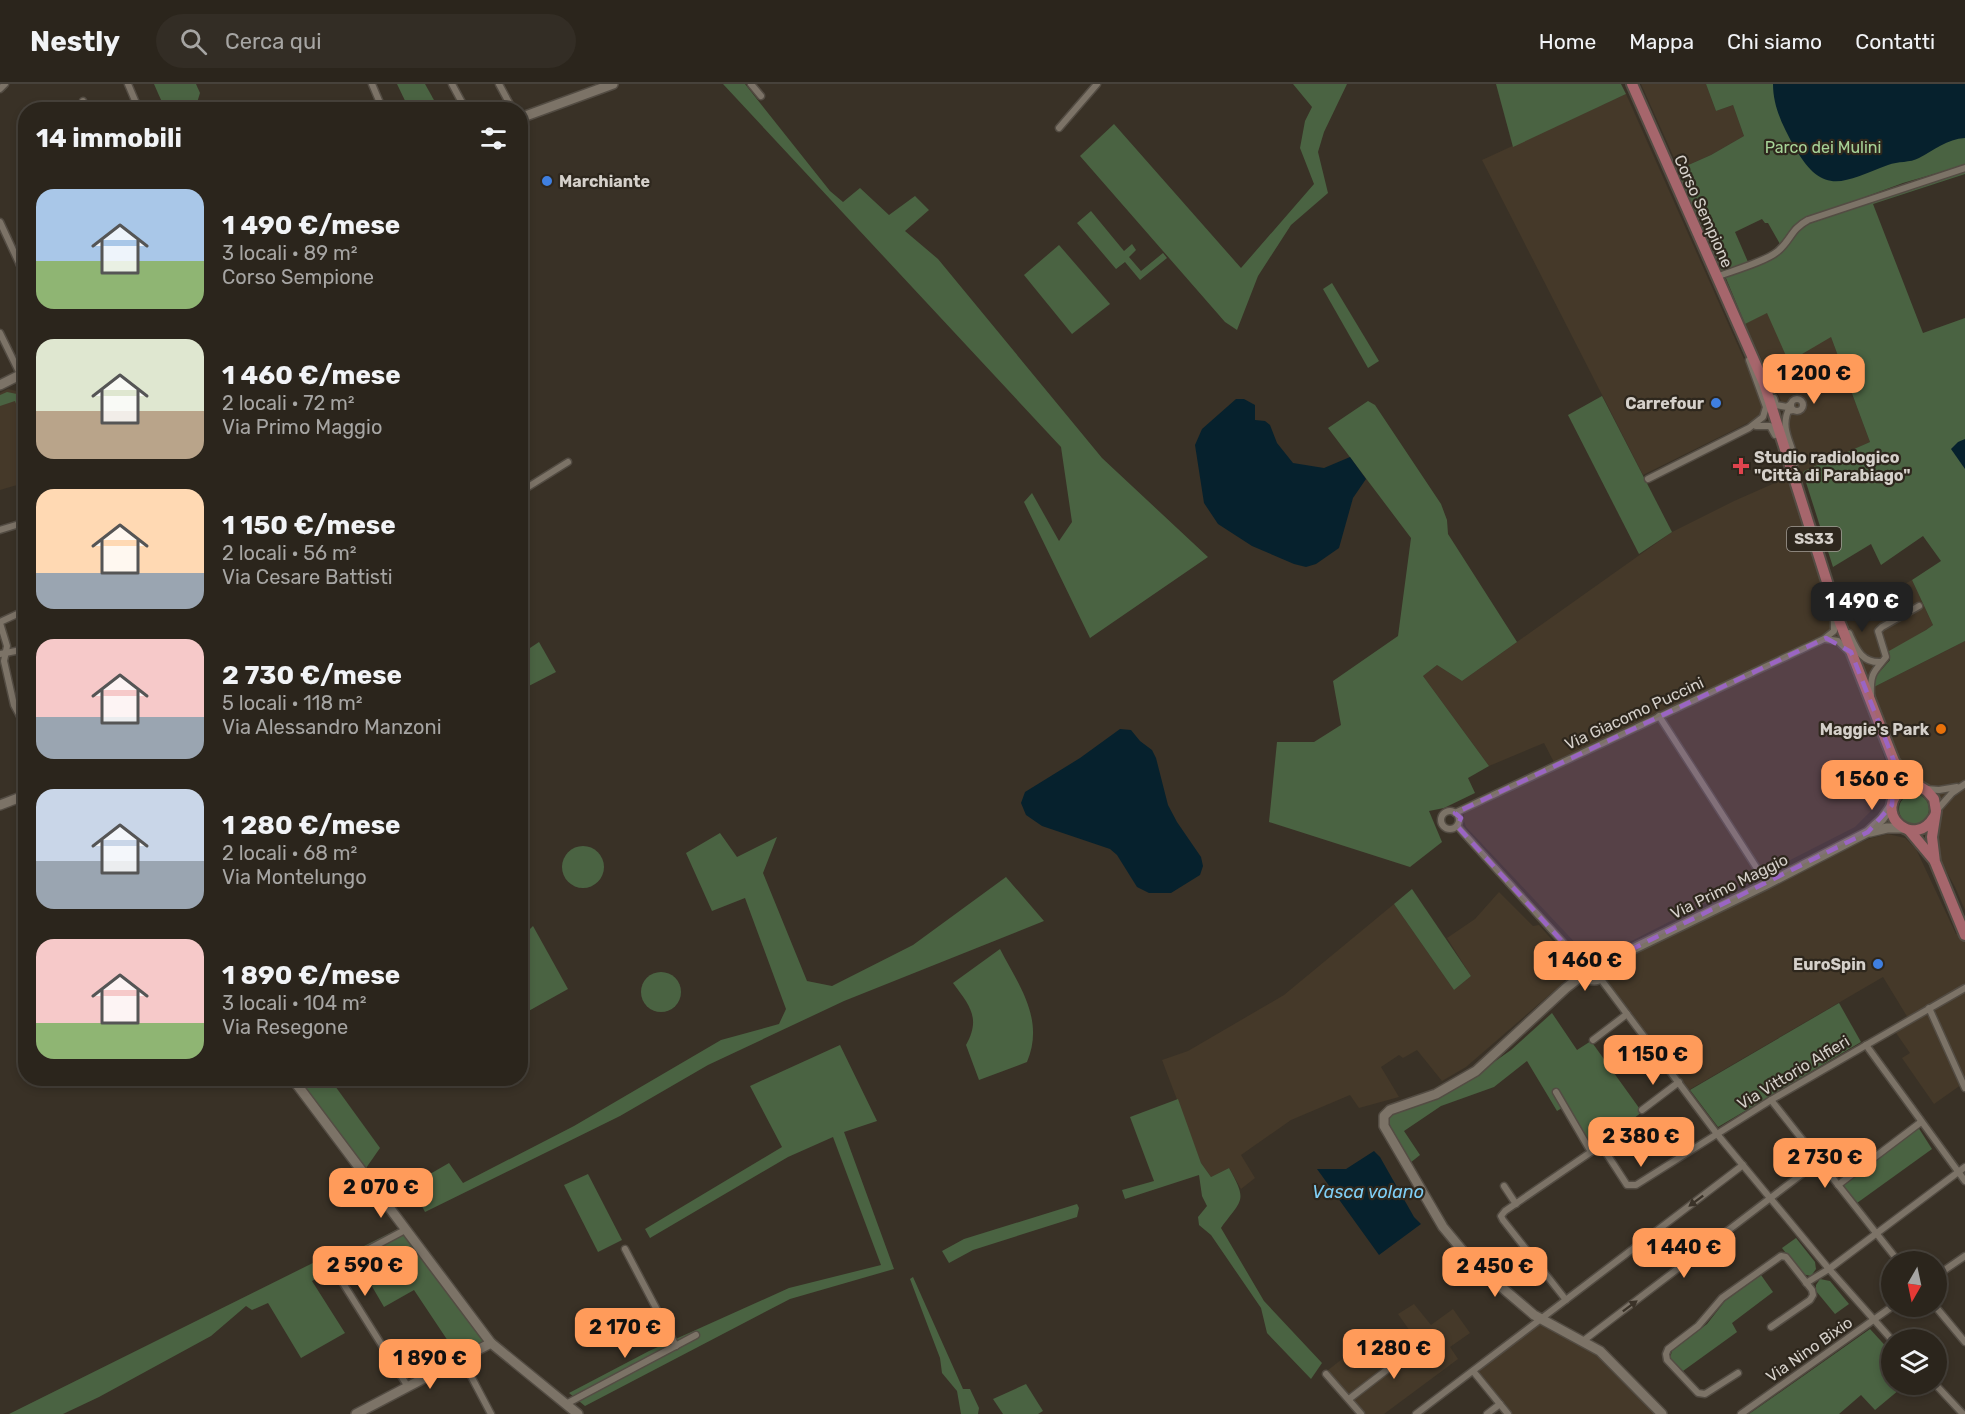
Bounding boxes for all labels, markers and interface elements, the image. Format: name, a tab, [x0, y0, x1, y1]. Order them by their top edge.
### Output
search box	[156, 14, 576, 68]
text: Nestly	[30, 25, 120, 58]
icon: search	[177, 25, 210, 58]
text: Cerca qui	[225, 28, 321, 55]
text: Home	[1539, 29, 1596, 54]
text: Mappa	[1629, 29, 1694, 54]
text: Chi siamo	[1727, 29, 1822, 54]
text: Contatti	[1855, 29, 1935, 54]
icon: filters	[477, 122, 510, 155]
text: 14 immobili	[36, 123, 182, 154]
park label: Parco dei Mulini	[1765, 138, 1881, 157]
street label: Corso Sempione	[1670, 152, 1737, 271]
place label: Marchiante	[559, 172, 650, 191]
marker: Marchiante	[540, 174, 554, 188]
text: 1 490 €/mese	[222, 210, 400, 241]
icon: home	[84, 213, 156, 285]
text: 3 locali · 89 m²	[222, 241, 358, 265]
text: Corso Sempione	[222, 265, 374, 289]
pin: 1 200 €	[1759, 354, 1869, 405]
text: 1 460 €/mese	[222, 360, 401, 391]
text: 1 200 €	[1777, 361, 1851, 385]
icon: home	[84, 363, 156, 435]
text: 2 locali · 72 m²	[222, 391, 355, 415]
place label: Carrefour	[1625, 394, 1705, 413]
marker: Carrefour	[1709, 396, 1723, 410]
text: Via Primo Maggio	[222, 415, 382, 439]
place label: Studio radiologico "Città di Parabiago"	[1754, 448, 1910, 485]
marker: Studio radiologico "Città di Parabiago"	[1732, 457, 1750, 475]
text: 1 150 €/mese	[222, 510, 396, 541]
icon: home	[84, 513, 156, 585]
road number: SS33	[1787, 527, 1841, 551]
text: 2 locali · 56 m²	[222, 541, 357, 565]
text: Via Cesare Battisti	[222, 565, 393, 589]
pin: 1 490 €	[1807, 582, 1917, 633]
text: 1 490 €	[1825, 589, 1899, 613]
text: 2 730 €/mese	[222, 660, 402, 691]
icon: home	[84, 663, 156, 735]
street label: Via Giacomo Puccini	[1562, 673, 1707, 754]
text: 5 locali · 118 m²	[222, 691, 363, 715]
text: Via Alessandro Manzoni	[222, 715, 442, 739]
place label: Maggie's Park	[1820, 720, 1930, 739]
marker: Maggie's Park	[1934, 722, 1948, 736]
pin: 1 560 €	[1817, 760, 1927, 811]
text: 1 560 €	[1835, 767, 1909, 791]
text: 1 280 €/mese	[222, 810, 400, 841]
icon: home	[84, 813, 156, 885]
text: 2 locali · 68 m²	[222, 841, 357, 865]
street label: Via Primo Maggio	[1667, 850, 1791, 923]
text: Via Montelungo	[222, 865, 367, 889]
pin: 1 460 €	[1530, 941, 1640, 992]
text: 1 460 €	[1548, 948, 1622, 972]
place label: EuroSpin	[1793, 955, 1866, 974]
marker: EuroSpin	[1871, 957, 1885, 971]
text: 1 890 €/mese	[222, 960, 400, 991]
icon: home	[84, 963, 156, 1035]
text: 3 locali · 104 m²	[222, 991, 367, 1015]
text: Via Resegone	[222, 1015, 348, 1039]
street label: Via Vittorio Alfieri	[1734, 1031, 1853, 1113]
pin: 1 150 €	[1598, 1035, 1708, 1086]
text: 1 150 €	[1618, 1042, 1688, 1066]
pin: 2 380 €	[1586, 1117, 1696, 1168]
text: 2 380 €	[1602, 1124, 1680, 1148]
pin: 2 730 €	[1770, 1138, 1880, 1189]
text: 2 730 €	[1787, 1145, 1863, 1169]
pin: 2 070 €	[326, 1168, 436, 1219]
text: 2 070 €	[343, 1175, 419, 1199]
water label: Vasca volano	[1312, 1181, 1424, 1203]
one-way arrow	[1689, 1194, 1704, 1206]
pin: 1 440 €	[1629, 1228, 1739, 1279]
text: 1 440 €	[1646, 1235, 1722, 1259]
pin: 2 590 €	[310, 1246, 420, 1297]
pin: 2 450 €	[1440, 1247, 1550, 1298]
north arrow	[1881, 1251, 1947, 1317]
map controls	[1881, 1251, 1947, 1395]
text: 2 590 €	[327, 1253, 403, 1277]
text: 2 450 €	[1456, 1254, 1534, 1278]
one-way arrow	[1622, 1299, 1638, 1312]
pin: 2 170 €	[570, 1308, 680, 1359]
street label: Via Nino Bixio	[1762, 1313, 1856, 1386]
text: 2 170 €	[589, 1315, 661, 1339]
pin: 1 280 €	[1339, 1329, 1449, 1380]
button: layers	[1881, 1329, 1947, 1395]
text: 1 280 €	[1357, 1336, 1431, 1360]
pin: 1 890 €	[375, 1339, 485, 1390]
text: 1 890 €	[393, 1346, 467, 1370]

